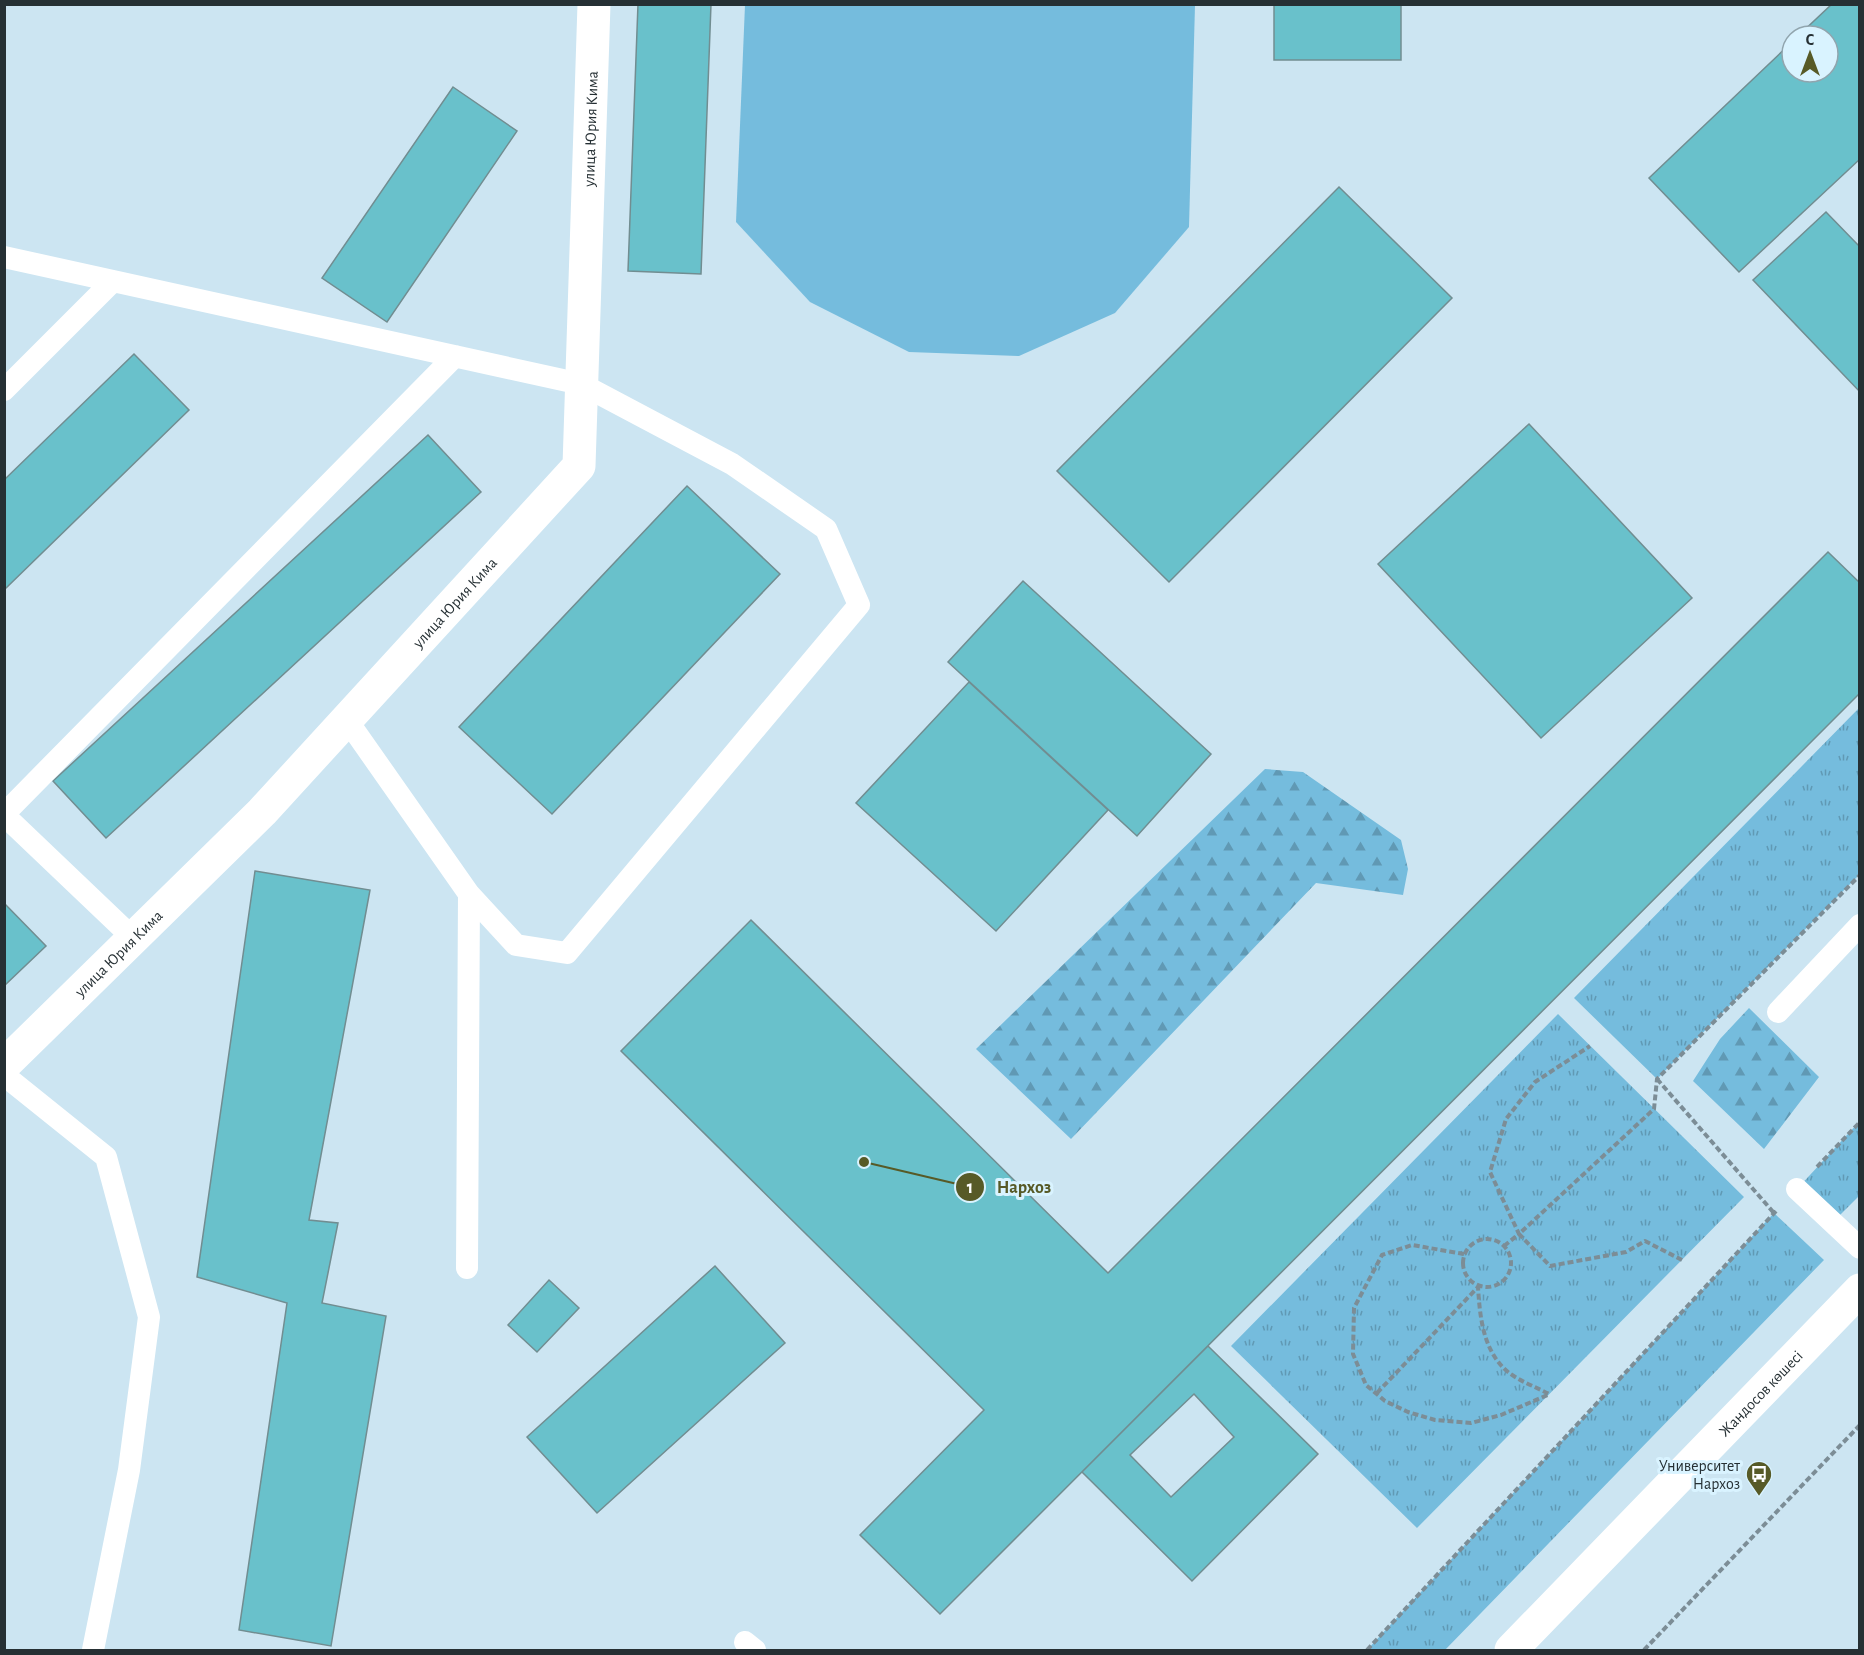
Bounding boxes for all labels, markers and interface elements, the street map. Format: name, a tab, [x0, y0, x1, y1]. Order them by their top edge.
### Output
north arrow	[1780, 24, 1840, 84]
text: С	[1806, 32, 1815, 48]
street label: улица Юрия Кима	[581, 71, 601, 188]
street label: улица Юрия Кима	[409, 555, 500, 652]
street label: улица Юрия Кима	[71, 907, 166, 1001]
callout: Нархоз	[955, 1169, 1063, 1205]
text: 1	[967, 1179, 973, 1197]
text: Нархоз	[997, 1179, 1051, 1197]
street label: Жандосов көшесі	[1716, 1348, 1806, 1440]
place label: Университет Нархоз	[1659, 1458, 1740, 1492]
bus stop icon: Университет Нархоз	[1744, 1459, 1774, 1497]

